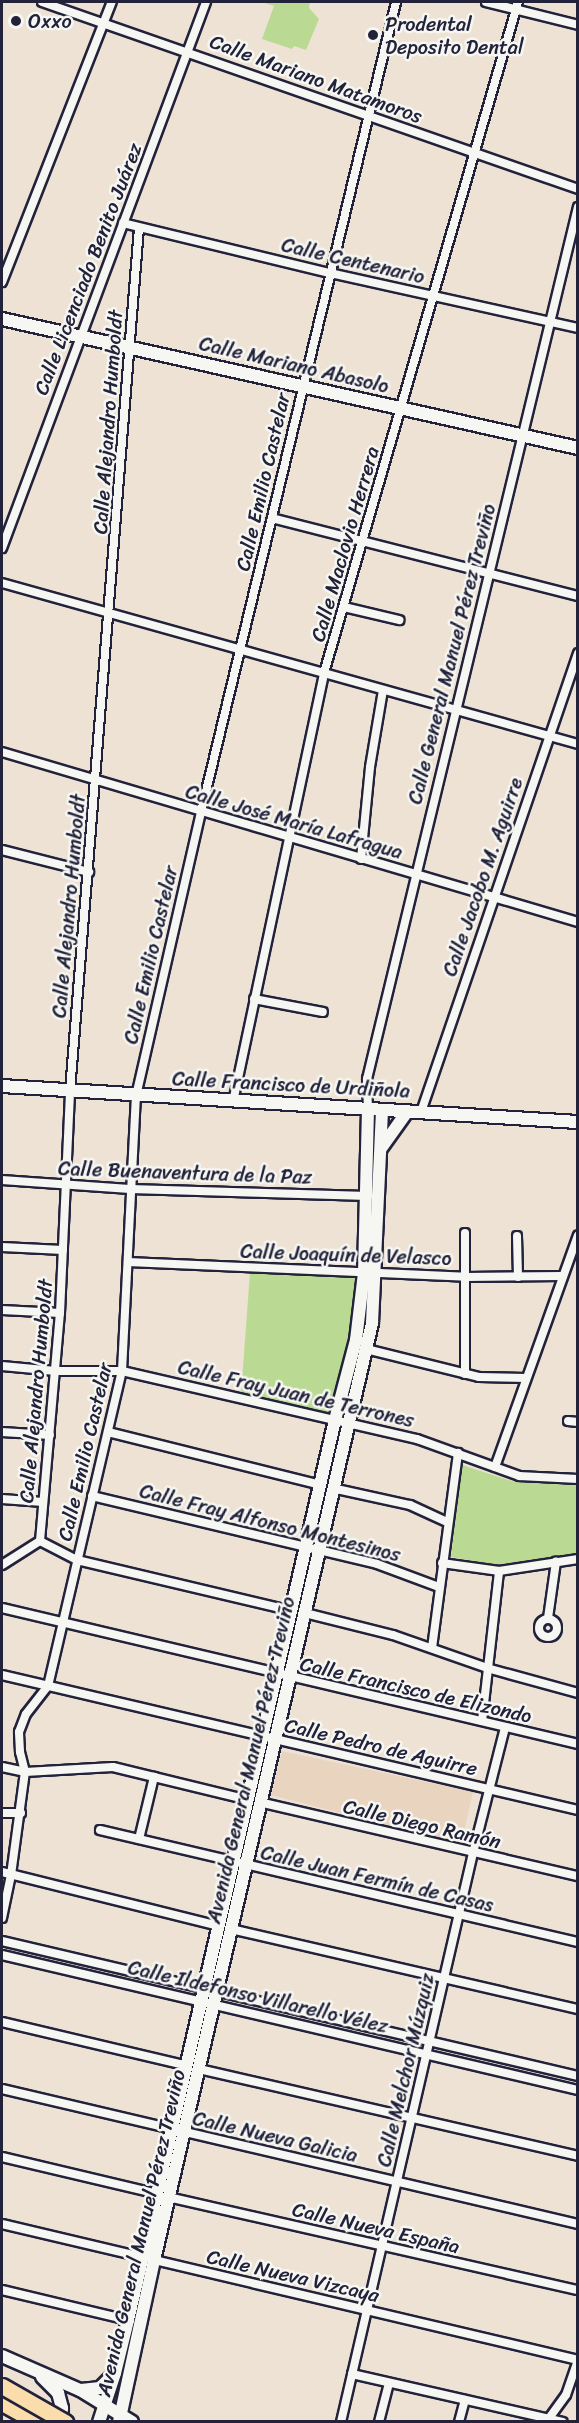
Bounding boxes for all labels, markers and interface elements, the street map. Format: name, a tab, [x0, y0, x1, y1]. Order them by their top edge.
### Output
place label: Oxxo	[28, 9, 72, 33]
place label: Prodental Deposito Dental	[385, 12, 524, 59]
marker: Oxxo	[9, 14, 23, 28]
marker: Prodental Deposito Dental	[366, 28, 380, 42]
street label: Calle Mariano Matamoros	[207, 29, 425, 129]
street label: Calle Licenciado Benito Juárez	[29, 140, 147, 398]
street label: Calle Centenario	[279, 233, 427, 289]
street label: Calle Alejandro Humboldt	[88, 309, 128, 535]
street label: Calle Mariano Abasolo	[196, 331, 392, 399]
street label: Calle Emilio Castelar	[231, 390, 295, 574]
street label: Calle Maclovio Herrera	[306, 444, 384, 644]
street label: Calle General Manuel Pérez Treviño	[403, 501, 501, 807]
street label: Calle Jacobo M. Aguirre	[438, 775, 528, 979]
street label: Calle José María Lafragua	[182, 779, 406, 865]
street label: Calle Alejandro Humboldt	[47, 792, 91, 1020]
street label: Calle Emilio Castelar	[119, 863, 183, 1047]
street label: Calle Francisco de Urdiñola	[171, 1067, 411, 1103]
street label: Calle Buenaventura de la Paz	[57, 1157, 313, 1189]
street label: Calle Joaquín de Velasco	[239, 1239, 453, 1271]
street label: Calle Alejandro Humboldt	[14, 1277, 58, 1505]
street label: Calle Fray Juan de Terrones	[175, 1355, 417, 1433]
street label: Calle Emilio Castelar	[53, 1360, 117, 1544]
street label: Calle Fray Alfonso Montesinos	[137, 1479, 403, 1567]
street label: Avenida General Manuel Pérez Treviño	[202, 1594, 300, 1926]
street label: Calle Francisco de Elizondo	[297, 1651, 535, 1729]
street label: Calle Pedro de Aguirre	[282, 1713, 480, 1781]
street label: Calle Diego Ramón	[341, 1794, 503, 1854]
street label: Calle Juan Fermín de Casas	[258, 1840, 496, 1918]
street label: Calle Ildefonso Villarello Vélez	[125, 1955, 391, 2039]
street label: Calle Melchor Múzquiz	[372, 1971, 440, 2169]
street label: Avenida General Manuel Pérez Treviño	[92, 2067, 190, 2399]
street label: Calle Nueva Galicia	[190, 2106, 360, 2168]
street label: Calle Nueva España	[290, 2197, 462, 2259]
street label: Calle Nueva Vizcaya	[205, 2245, 381, 2307]

